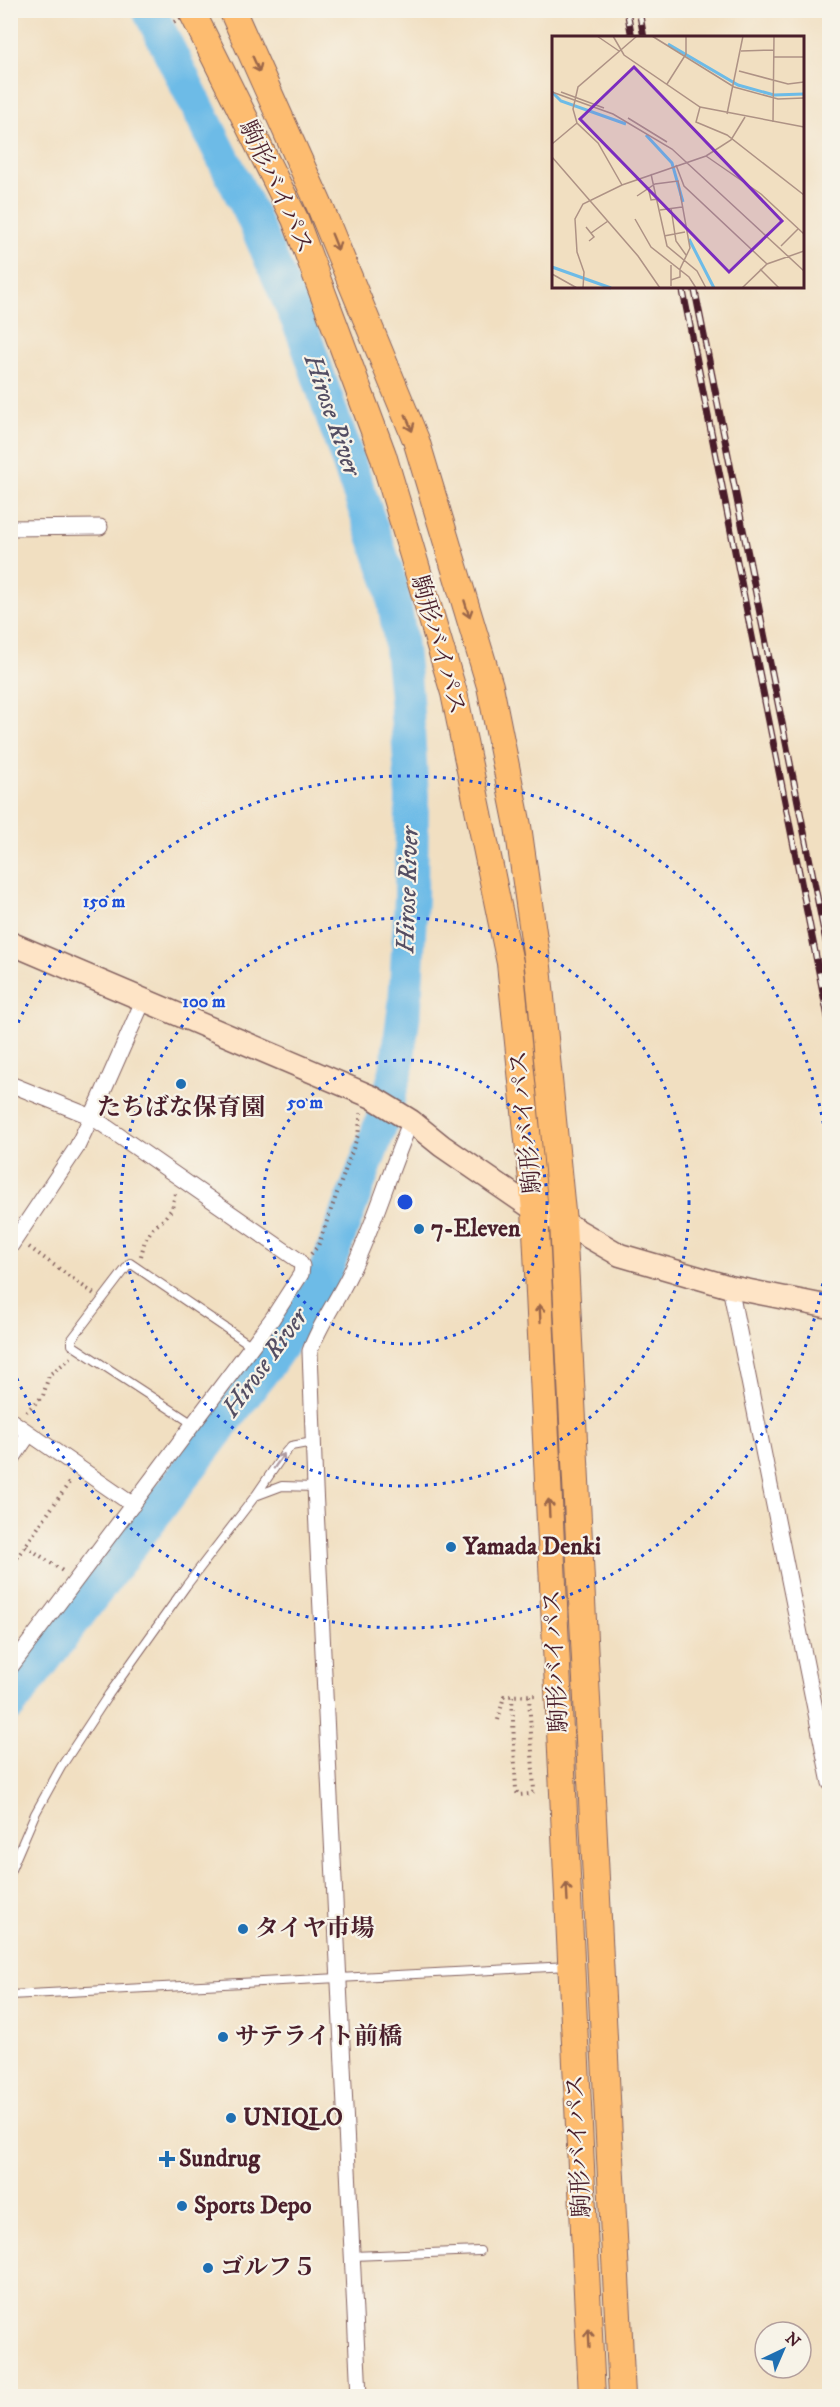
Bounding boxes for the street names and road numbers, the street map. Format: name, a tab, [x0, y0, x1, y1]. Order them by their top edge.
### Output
street label: 駒形バイパス	[232, 116, 320, 258]
street label: 駒形バイパス	[404, 572, 472, 718]
street label: 駒形バイパス	[504, 1049, 548, 1195]
street label: 駒形バイパス	[537, 1589, 575, 1733]
street label: 駒形バイパス	[560, 2074, 598, 2218]

